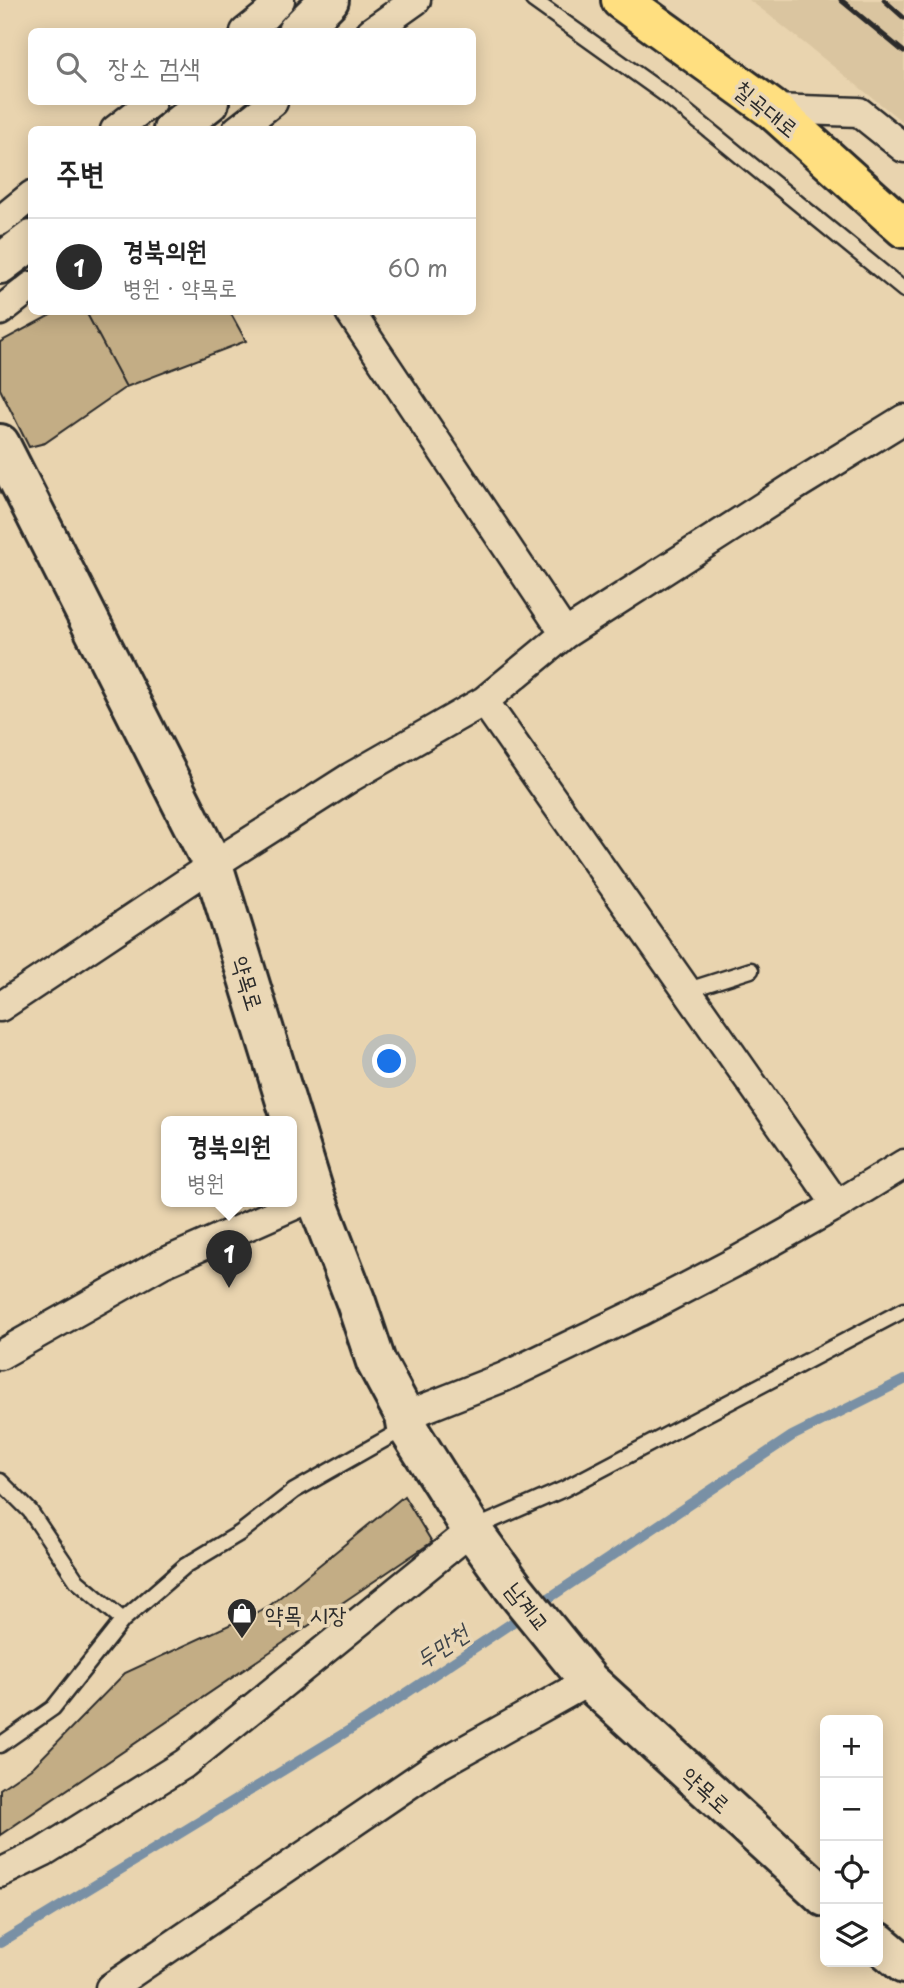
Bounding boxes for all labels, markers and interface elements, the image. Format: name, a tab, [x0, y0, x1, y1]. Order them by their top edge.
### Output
search box	[28, 28, 476, 105]
text: 장소 검색	[108, 47, 200, 86]
icon: search	[52, 48, 90, 86]
street label: 칠곡대로	[727, 71, 807, 145]
text: 주변	[56, 149, 104, 194]
text: 경북의원	[123, 230, 207, 269]
text: 1	[74, 250, 85, 285]
text: 60 m	[388, 250, 448, 285]
text: 병원 · 약목로	[123, 269, 237, 304]
street label: 약목로	[224, 951, 274, 1015]
your location	[372, 1044, 406, 1078]
popup	[161, 1116, 297, 1207]
text: 경북의원	[187, 1125, 271, 1164]
text: 병원	[187, 1164, 224, 1199]
pin: 1	[206, 1230, 252, 1288]
street label: 남계교	[498, 1573, 560, 1639]
shop icon: 약목 시장	[225, 1596, 259, 1640]
place label: 약목 시장	[265, 1596, 347, 1631]
water label: 두만천	[407, 1612, 477, 1676]
map controls	[820, 1715, 883, 1967]
button: +	[820, 1715, 883, 1778]
street label: 약목로	[675, 1757, 739, 1821]
button: −	[820, 1778, 883, 1841]
button: locate	[820, 1841, 883, 1904]
button: layers	[820, 1904, 883, 1967]

